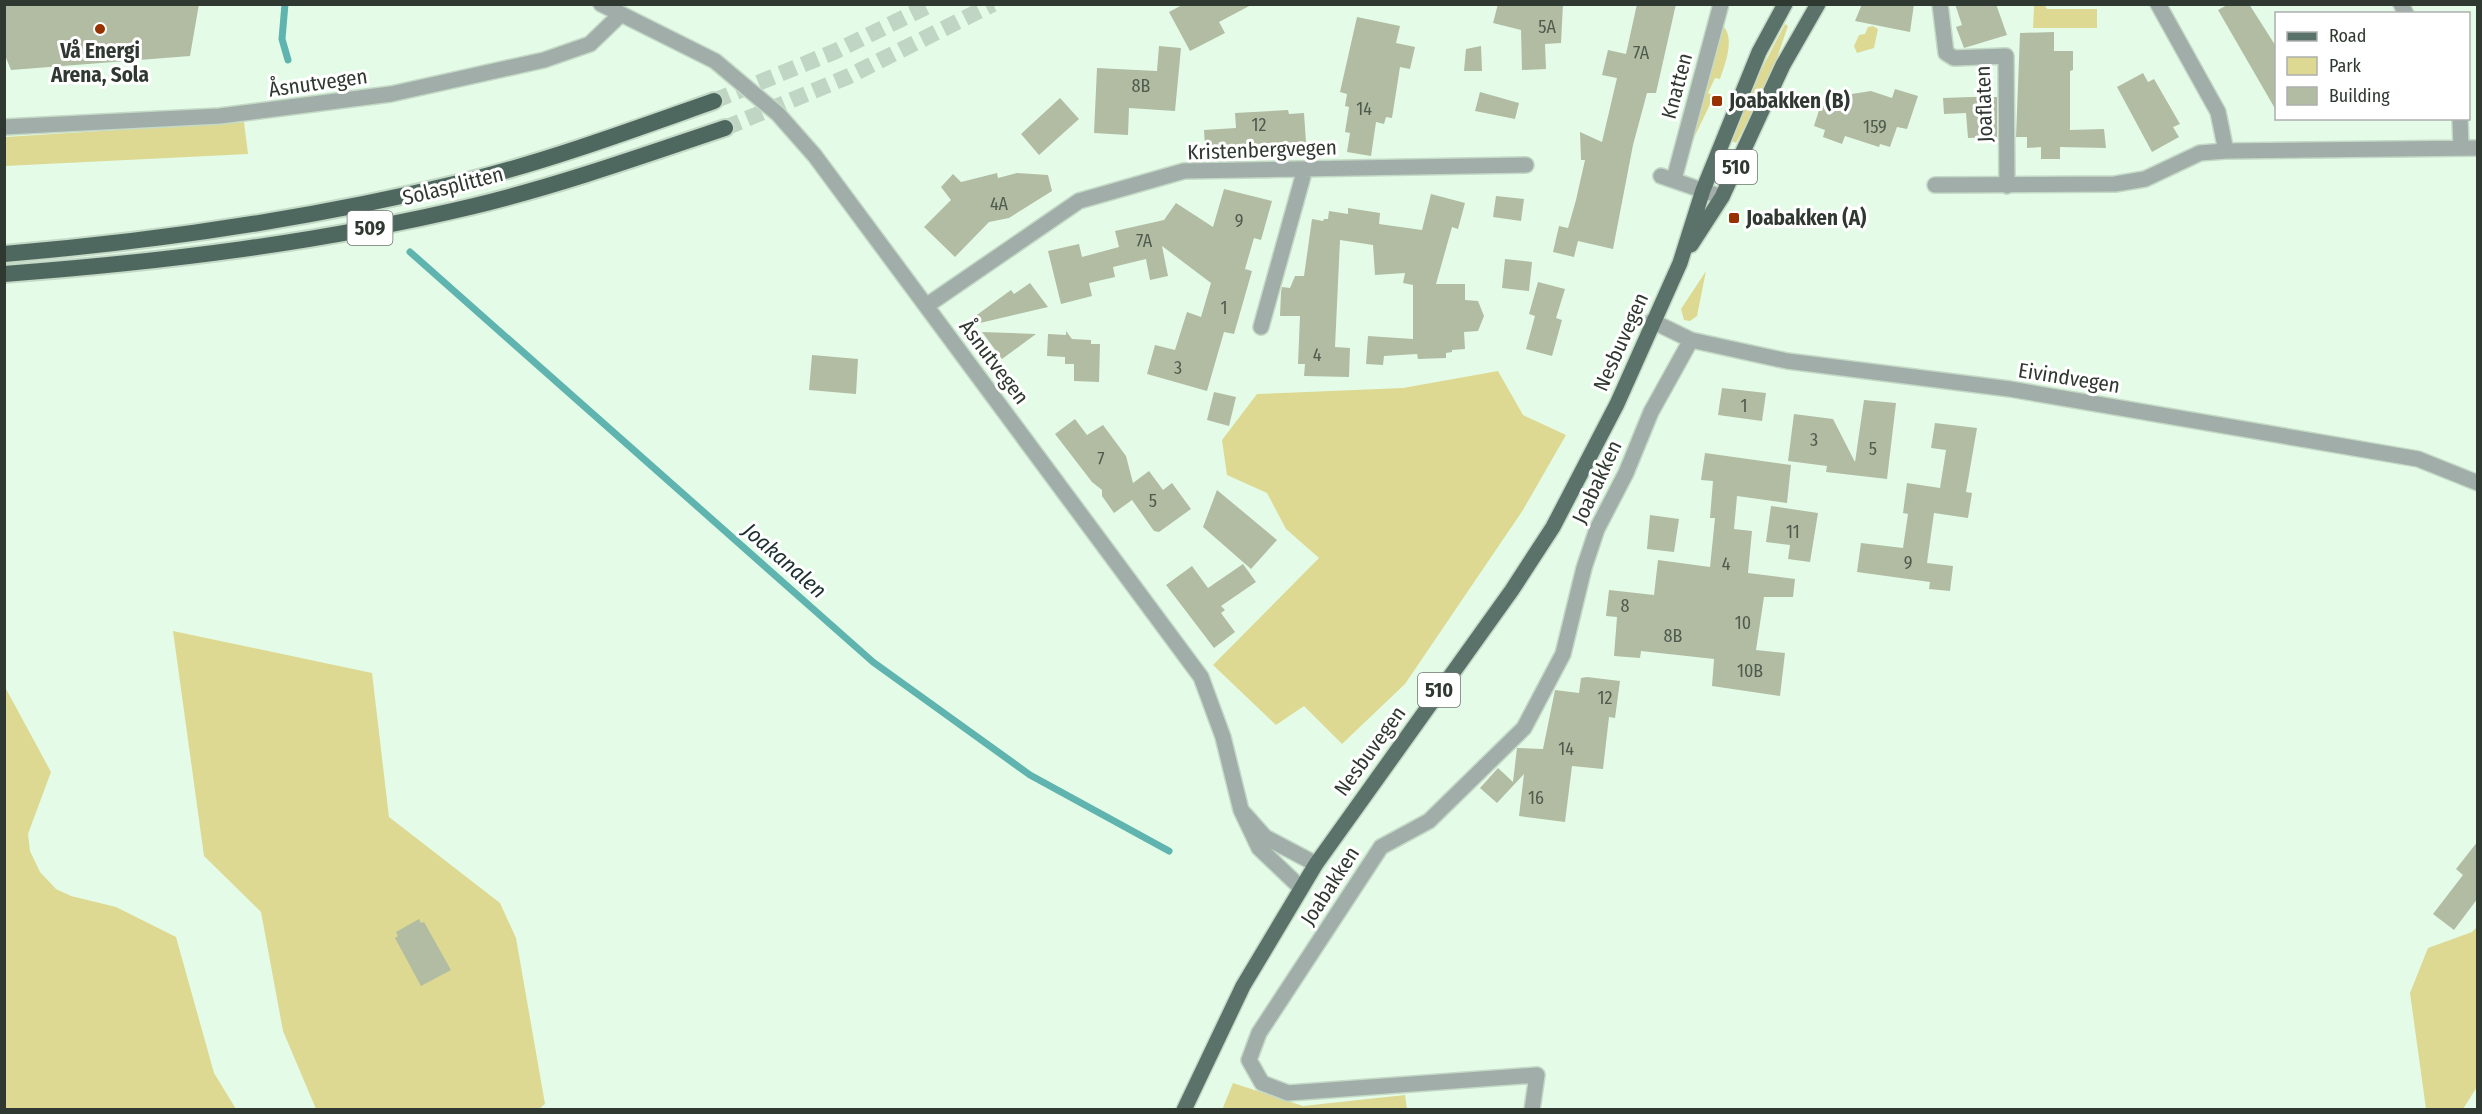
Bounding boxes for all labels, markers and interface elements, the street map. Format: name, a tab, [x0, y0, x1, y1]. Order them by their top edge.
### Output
legend	[2275, 12, 2470, 120]
house number: 5A	[1538, 16, 1556, 38]
marker: Vå Energi Arena, Sola	[93, 22, 107, 36]
text: Road	[2329, 25, 2366, 47]
place label: Vå Energi Arena, Sola	[50, 38, 149, 88]
house number: 7A	[1633, 42, 1650, 64]
street label: Knatten	[1656, 50, 1698, 122]
text: Park	[2329, 55, 2362, 77]
street label: Åsnutvegen	[267, 63, 369, 103]
street label: Joaflaten	[1970, 65, 1998, 143]
house number: 8B	[1132, 75, 1151, 97]
text: Building	[2329, 85, 2390, 107]
place label: Joabakken (B)	[1728, 88, 1850, 114]
marker: Joabakken (B)	[1710, 94, 1724, 108]
house number: 14	[1356, 98, 1372, 120]
house number: 12	[1252, 114, 1267, 136]
house number: 159	[1863, 116, 1887, 138]
street label: Kristenbergvegen	[1187, 134, 1337, 166]
road number: 510	[1715, 150, 1757, 184]
street label: Solasplitten	[400, 161, 506, 211]
house number: 4A	[990, 193, 1009, 215]
place label: Joabakken (A)	[1745, 205, 1866, 231]
house number: 9	[1235, 210, 1243, 232]
road number: 509	[348, 211, 392, 245]
marker: Joabakken (A)	[1727, 211, 1741, 225]
house number: 7A	[1136, 230, 1153, 252]
street label: Nesbuvegen	[1588, 289, 1654, 395]
house number: 1	[1220, 297, 1228, 319]
street label: Åsnutvegen	[954, 314, 1034, 410]
house number: 4	[1313, 344, 1322, 366]
house number: 3	[1174, 357, 1182, 379]
street label: Eivindvegen	[2016, 357, 2122, 399]
house number: 1	[1740, 395, 1748, 417]
house number: 3	[1810, 429, 1818, 451]
street label: Joabakken	[1566, 436, 1628, 528]
house number: 5	[1869, 438, 1877, 460]
house number: 7	[1097, 448, 1105, 470]
house number: 5	[1149, 490, 1157, 512]
water label: Joakanalen	[737, 516, 832, 604]
house number: 11	[1786, 521, 1800, 543]
house number: 9	[1904, 552, 1912, 574]
house number: 4	[1722, 553, 1731, 575]
house number: 8	[1621, 595, 1630, 617]
house number: 10	[1735, 612, 1751, 634]
house number: 8B	[1664, 625, 1683, 647]
house number: 10B	[1737, 660, 1763, 682]
road number: 510	[1418, 673, 1460, 707]
house number: 12	[1598, 687, 1613, 709]
street label: Nesbuvegen	[1329, 701, 1411, 801]
house number: 14	[1558, 738, 1574, 760]
house number: 16	[1528, 787, 1544, 809]
street label: Joabakken	[1295, 842, 1365, 930]

